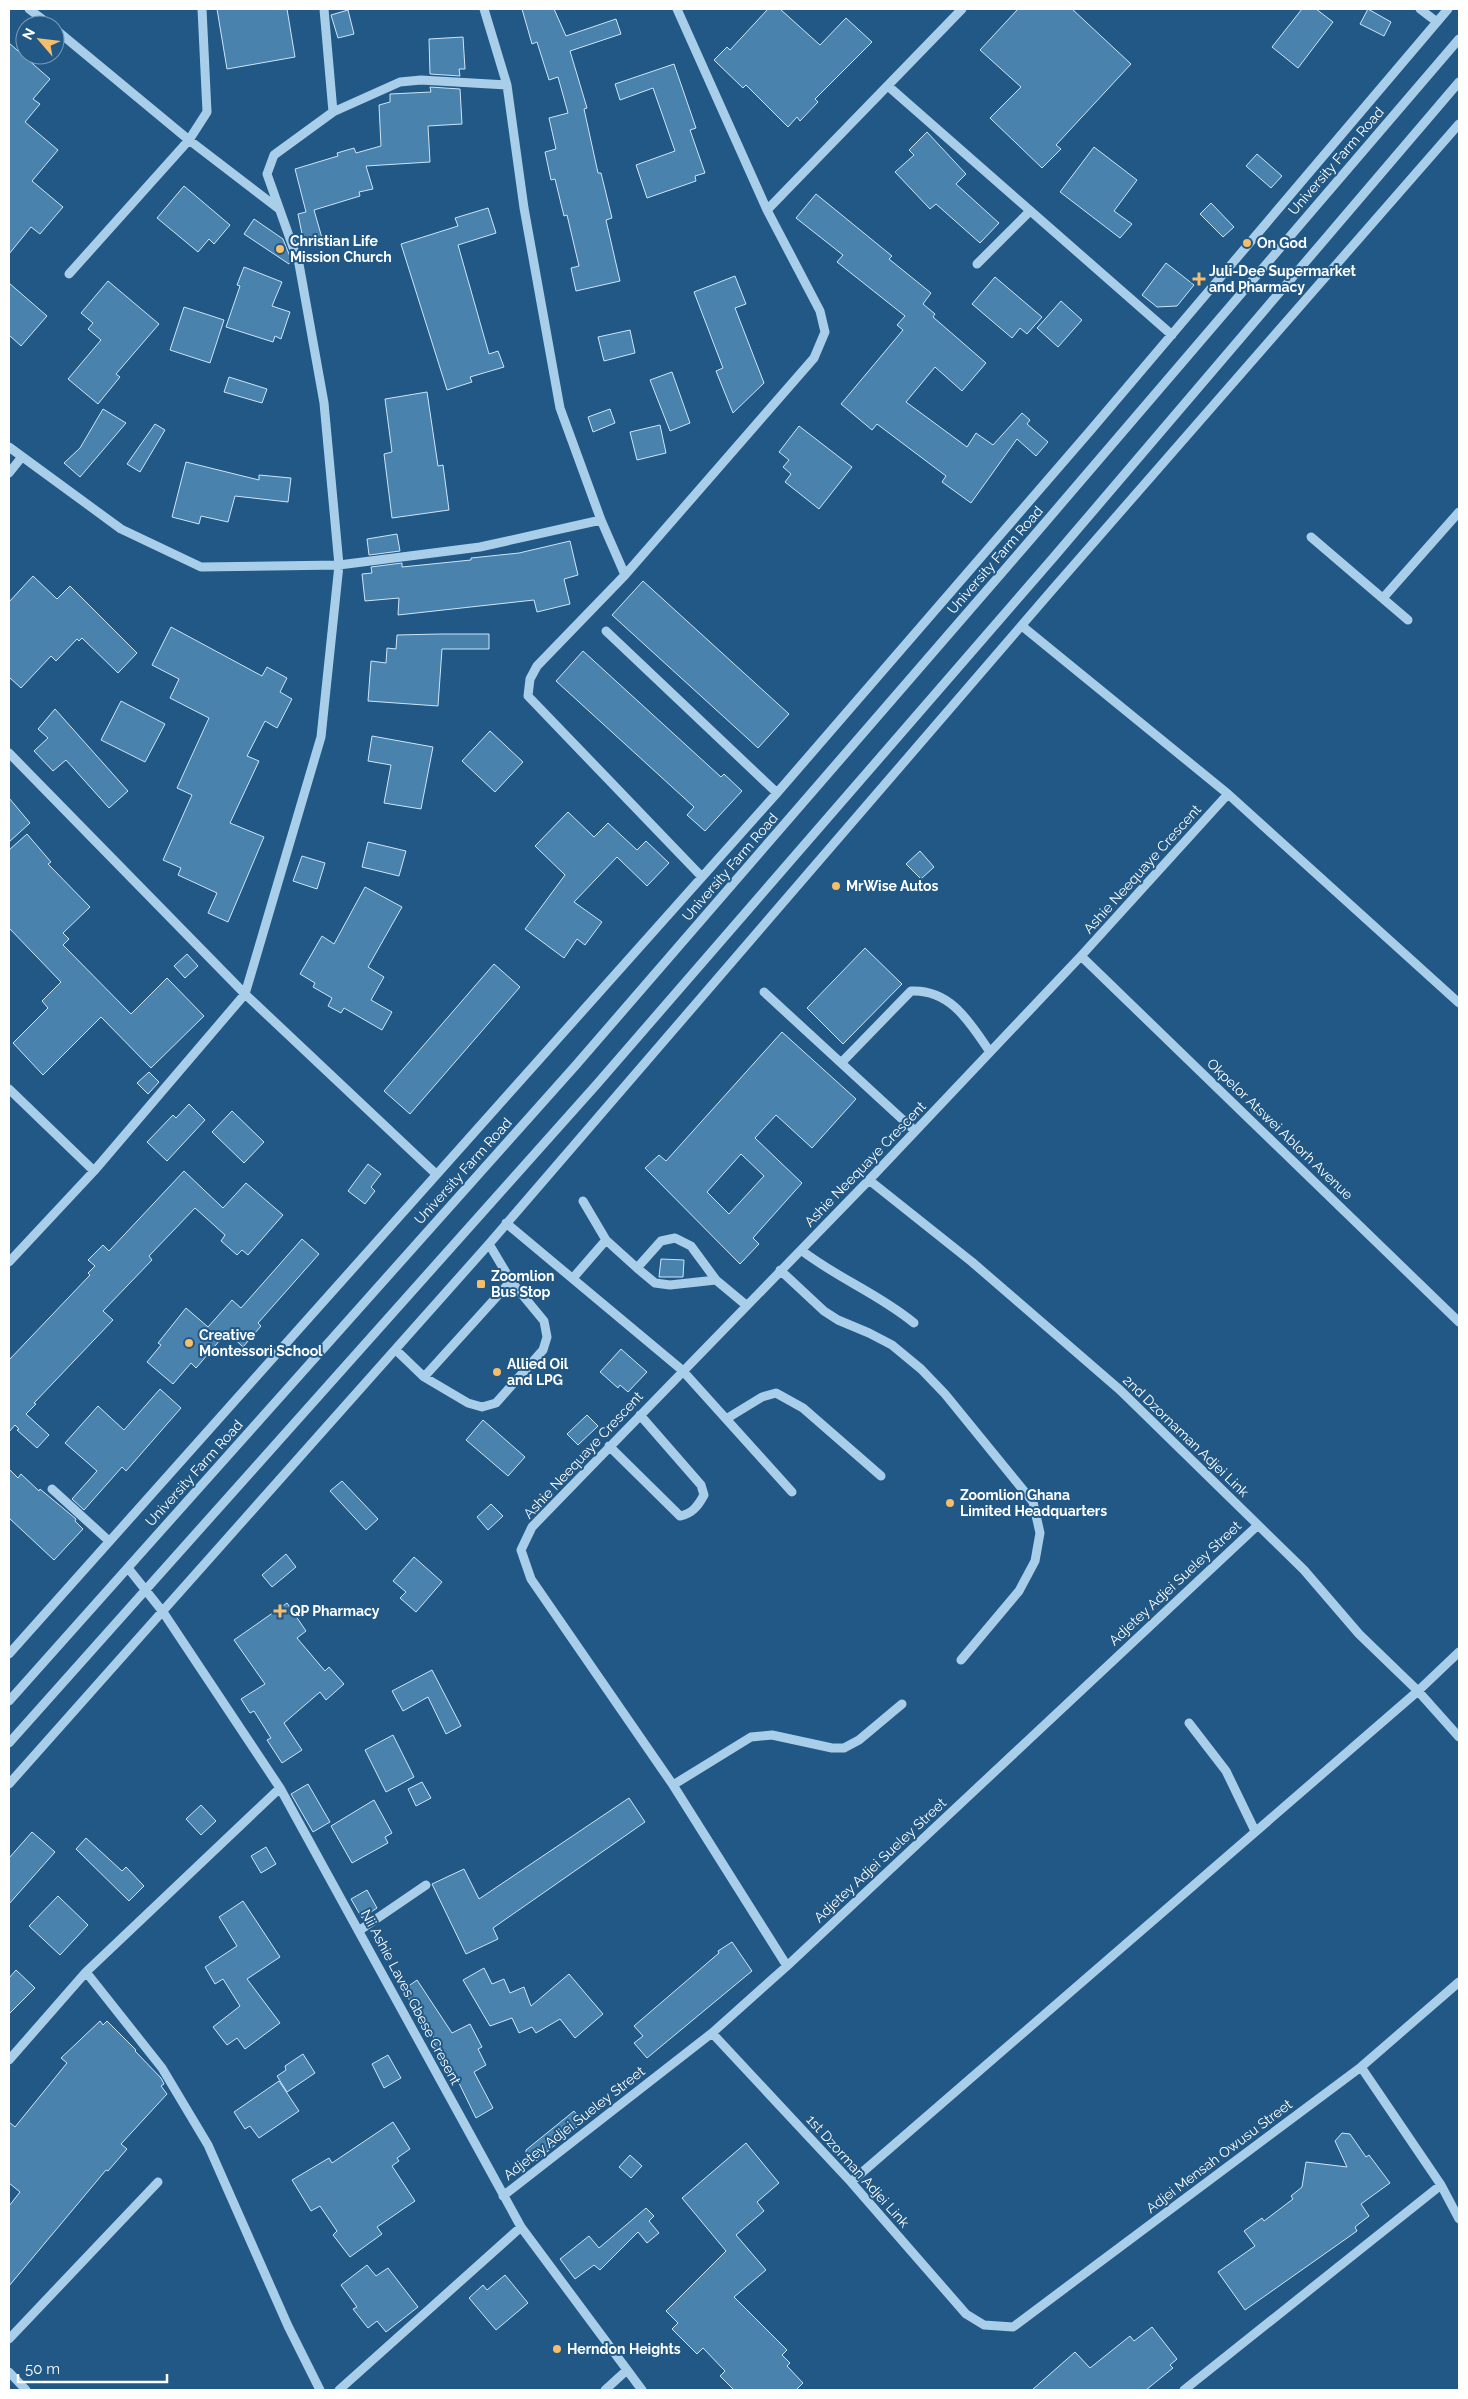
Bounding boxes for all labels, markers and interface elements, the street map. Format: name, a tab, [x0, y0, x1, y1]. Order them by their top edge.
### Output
north arrow	[15, 15, 65, 65]
text: N	[19, 25, 38, 42]
street label: University Farm Road	[1285, 104, 1387, 218]
place label: Christian Life Mission Church	[290, 233, 392, 265]
place label: On God	[1257, 235, 1307, 251]
marker: On God	[1241, 237, 1253, 249]
marker: Christian Life Mission Church	[274, 243, 286, 255]
place label: Juli-Dee Supermarket and Pharmacy	[1209, 263, 1357, 295]
marker: Juli-Dee Supermarket and Pharmacy	[1193, 273, 1205, 285]
street label: University Farm Road	[944, 503, 1046, 617]
street label: Ashie Neequaye Crescent	[1080, 801, 1204, 937]
street label: University Farm Road	[679, 810, 781, 924]
place label: MrWise Autos	[846, 878, 939, 894]
marker: MrWise Autos	[830, 880, 842, 892]
street label: Okpelor Atswei Ablorh Avenue	[1204, 1055, 1356, 1203]
street label: Ashie Neequaye Crescent	[801, 1098, 929, 1230]
street label: University Farm Road	[411, 1115, 515, 1227]
place label: Zoomlion Bus Stop	[491, 1268, 555, 1300]
marker: Zoomlion Bus Stop	[475, 1278, 487, 1290]
place label: Creative Montessori School	[199, 1327, 323, 1359]
marker: Creative Montessori School	[183, 1337, 195, 1349]
place label: Allied Oil and LPG	[507, 1356, 569, 1388]
marker: Allied Oil and LPG	[491, 1366, 503, 1378]
street label: 2nd Dzornaman Adjei Link	[1120, 1372, 1252, 1501]
street label: Ashie Neequaye Crescent	[520, 1388, 646, 1522]
street label: University Farm Road	[142, 1417, 246, 1529]
place label: Zoomlion Ghana Limited Headquarters	[960, 1487, 1107, 1519]
marker: Zoomlion Ghana Limited Headquarters	[944, 1497, 956, 1509]
street label: Adjetey Adjei Sueley Street	[1106, 1517, 1245, 1648]
place label: QP Pharmacy	[290, 1603, 380, 1619]
marker: QP Pharmacy	[274, 1605, 286, 1617]
street label: Adjetey Adjei Sueley Street	[811, 1794, 950, 1925]
street label: Nii Ashie Laves Gbese Cresent	[358, 1907, 464, 2088]
street label: Adjetey Adjei Sueley Street	[500, 2063, 648, 2183]
street label: Adjei Mensah Owusu Street	[1143, 2096, 1295, 2216]
street label: 1st Dzorman Adjei Link	[803, 2112, 913, 2231]
place label: Herndon Heights	[567, 2341, 681, 2357]
marker: Herndon Heights	[551, 2343, 563, 2355]
scale bar	[18, 2352, 166, 2384]
text: 50 m	[25, 2360, 60, 2378]

